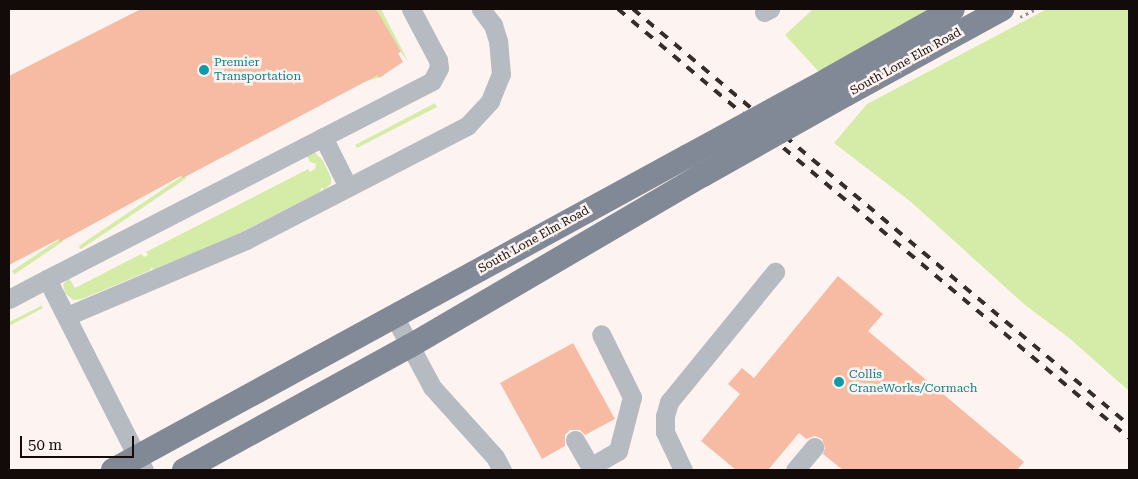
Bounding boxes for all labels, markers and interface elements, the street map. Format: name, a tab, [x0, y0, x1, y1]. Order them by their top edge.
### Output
street label: South Lone Elm Road	[848, 25, 964, 99]
place label: Premier Transportation	[214, 56, 301, 84]
marker: Premier Transportation	[198, 64, 210, 76]
street label: South Lone Elm Road	[476, 203, 592, 277]
place label: Collis CraneWorks/Cormach	[849, 368, 978, 396]
marker: Collis CraneWorks/Cormach	[833, 376, 845, 388]
scale bar	[22, 426, 136, 458]
text: 50 m	[28, 436, 62, 454]

